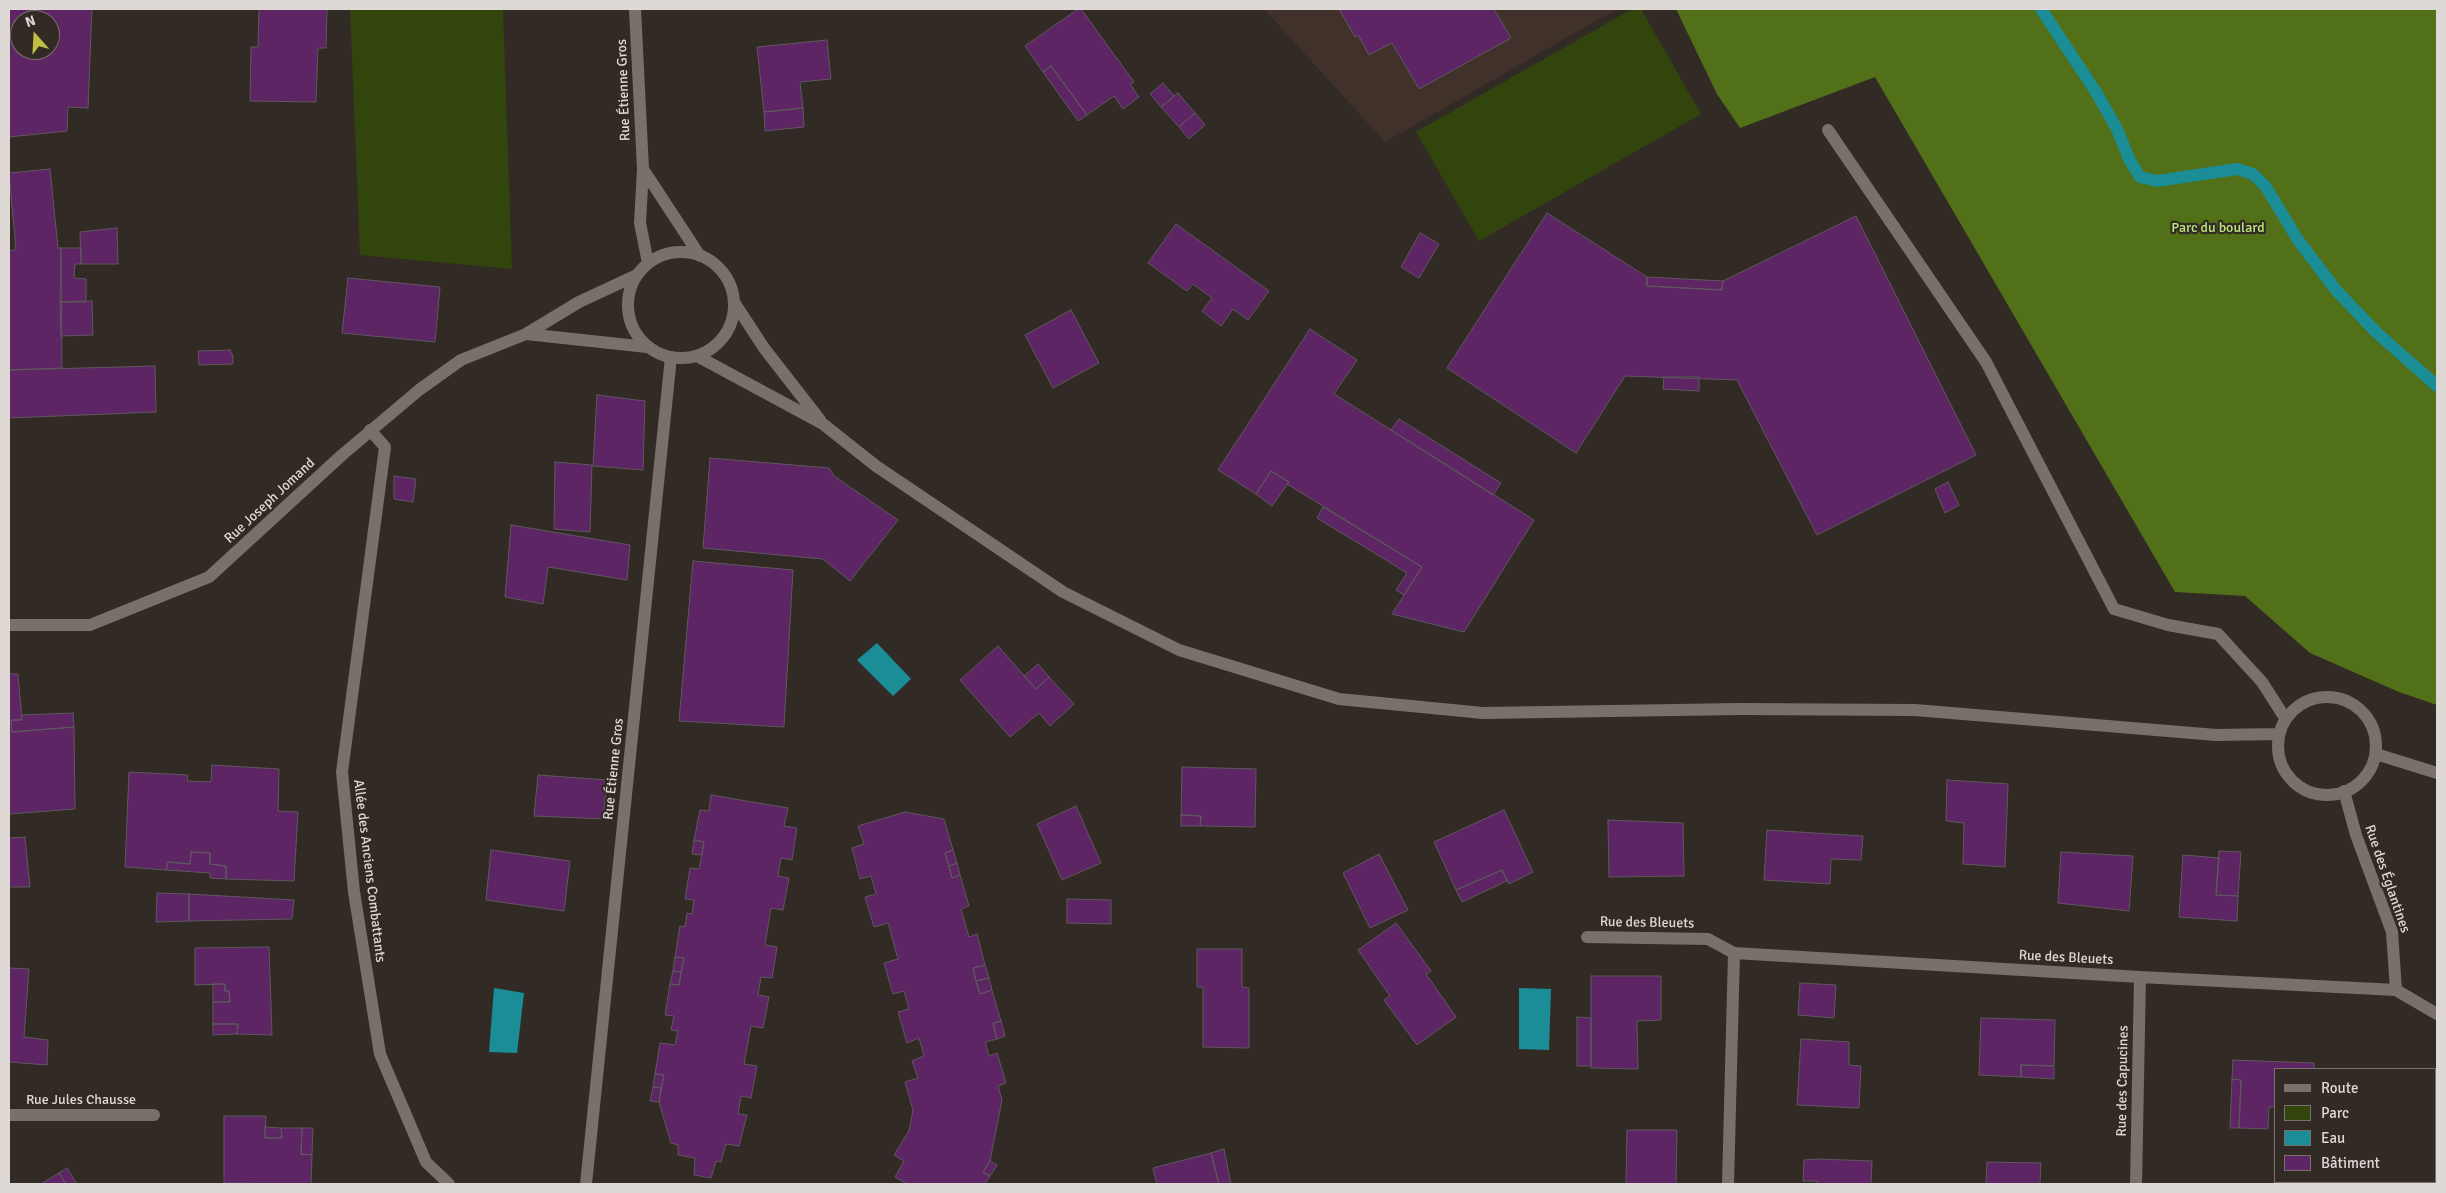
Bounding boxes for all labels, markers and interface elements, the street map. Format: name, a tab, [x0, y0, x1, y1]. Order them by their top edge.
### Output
north arrow	[10, 10, 60, 60]
text: N	[23, 12, 38, 31]
street label: Rue Étienne Gros	[614, 39, 634, 141]
park label: Parc du boulard	[2171, 220, 2265, 236]
street label: Rue Joseph Jomand	[221, 455, 319, 547]
street label: Rue Étienne Gros	[600, 717, 628, 821]
street label: Allée des Anciens Combattants	[349, 778, 389, 964]
street label: Rue des Églantines	[2361, 823, 2413, 935]
street label: Rue des Bleuets	[1600, 914, 1694, 932]
street label: Rue des Bleuets	[2018, 947, 2114, 969]
street label: Rue des Capucines	[2114, 1025, 2132, 1137]
legend	[2274, 1068, 2436, 1183]
text: Route	[2321, 1079, 2358, 1097]
street label: Rue Jules Chausse	[26, 1092, 136, 1108]
text: Parc	[2321, 1104, 2349, 1122]
text: Eau	[2321, 1129, 2345, 1147]
text: Bâtiment	[2321, 1154, 2380, 1172]

